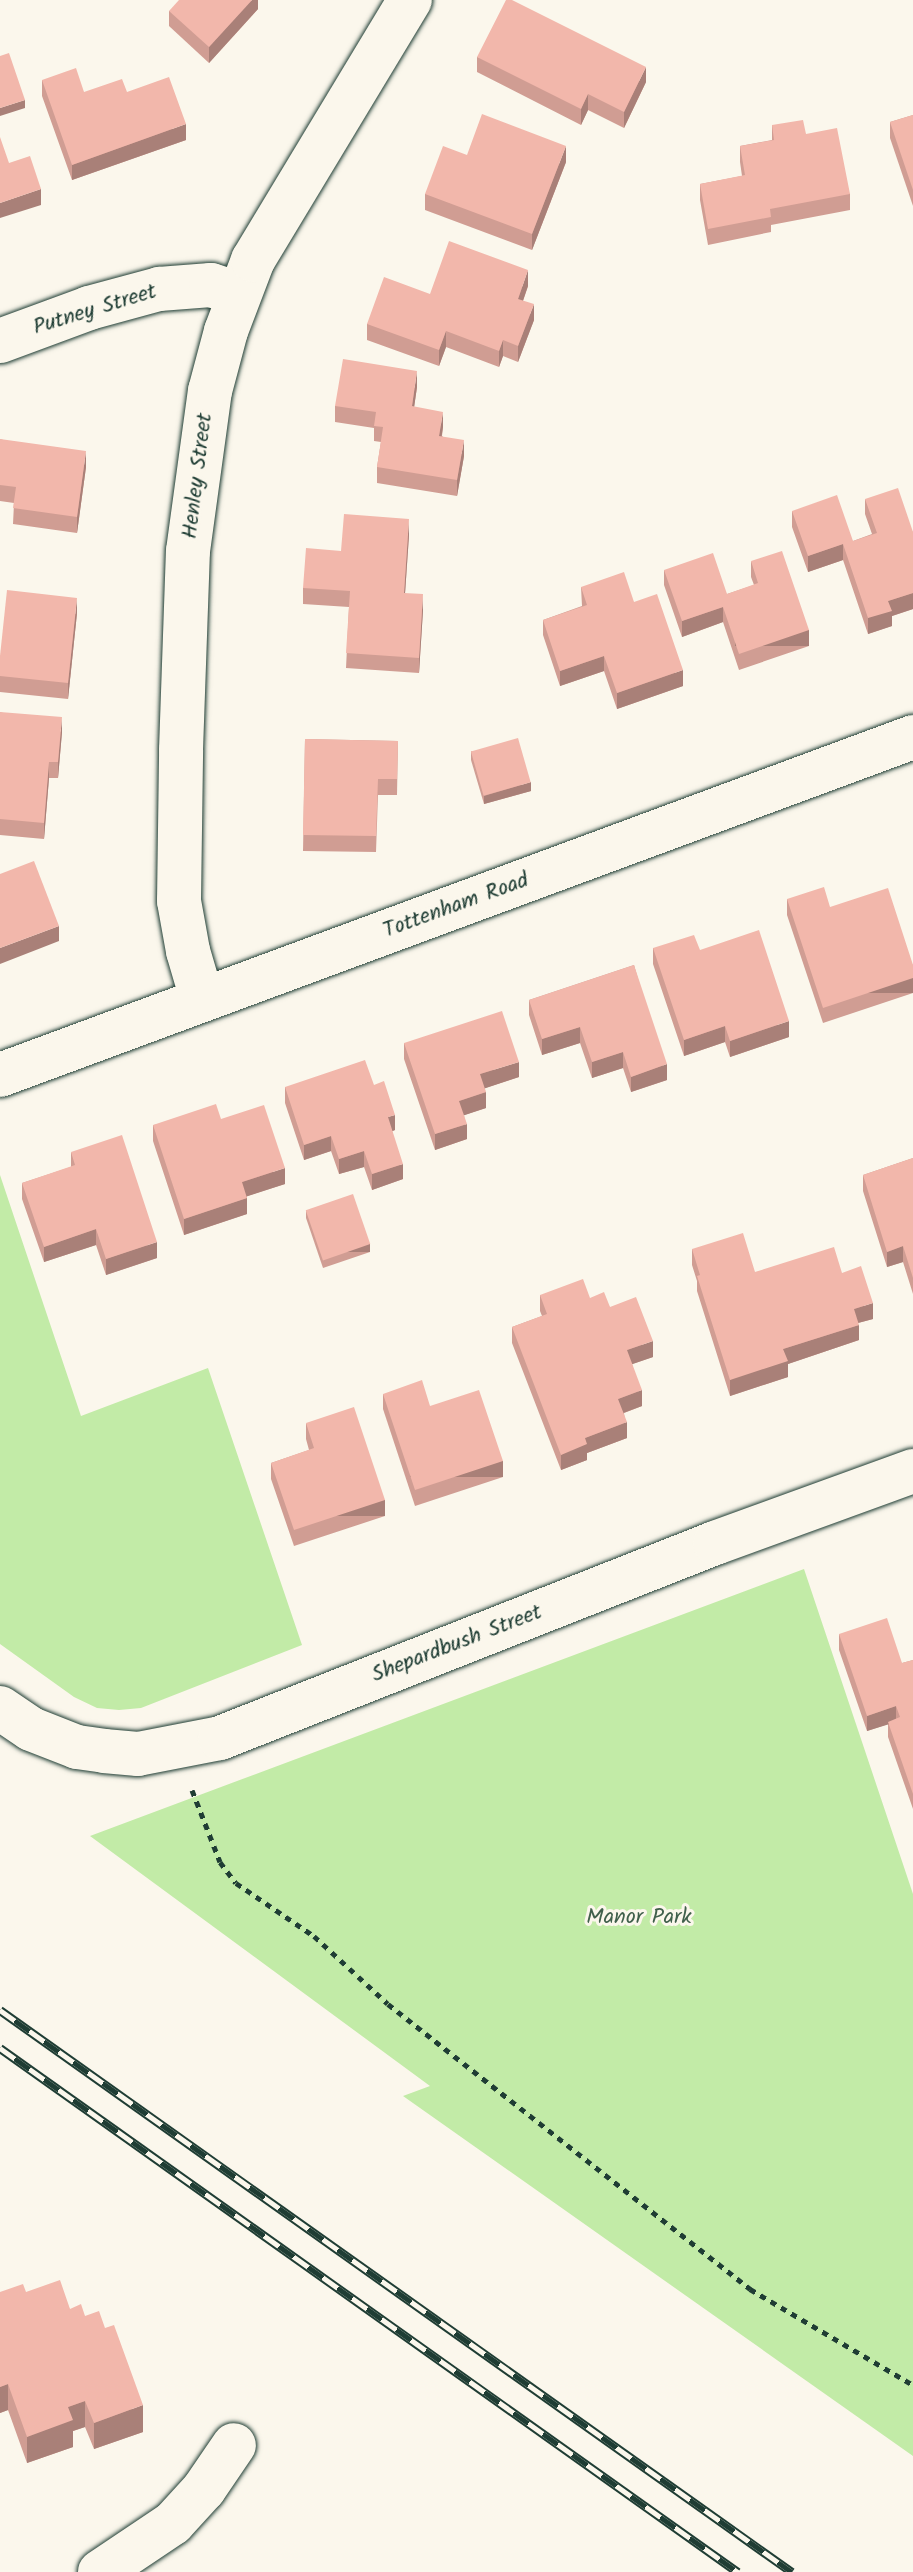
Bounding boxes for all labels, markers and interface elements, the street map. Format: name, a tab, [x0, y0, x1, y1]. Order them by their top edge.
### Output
street label: Putney Street	[30, 279, 160, 341]
street label: Henley Street	[177, 412, 219, 540]
street label: Tottenham Road	[380, 867, 532, 945]
street label: Shepardbush Street	[368, 1599, 546, 1689]
park label: Manor Park	[586, 1905, 692, 1931]

